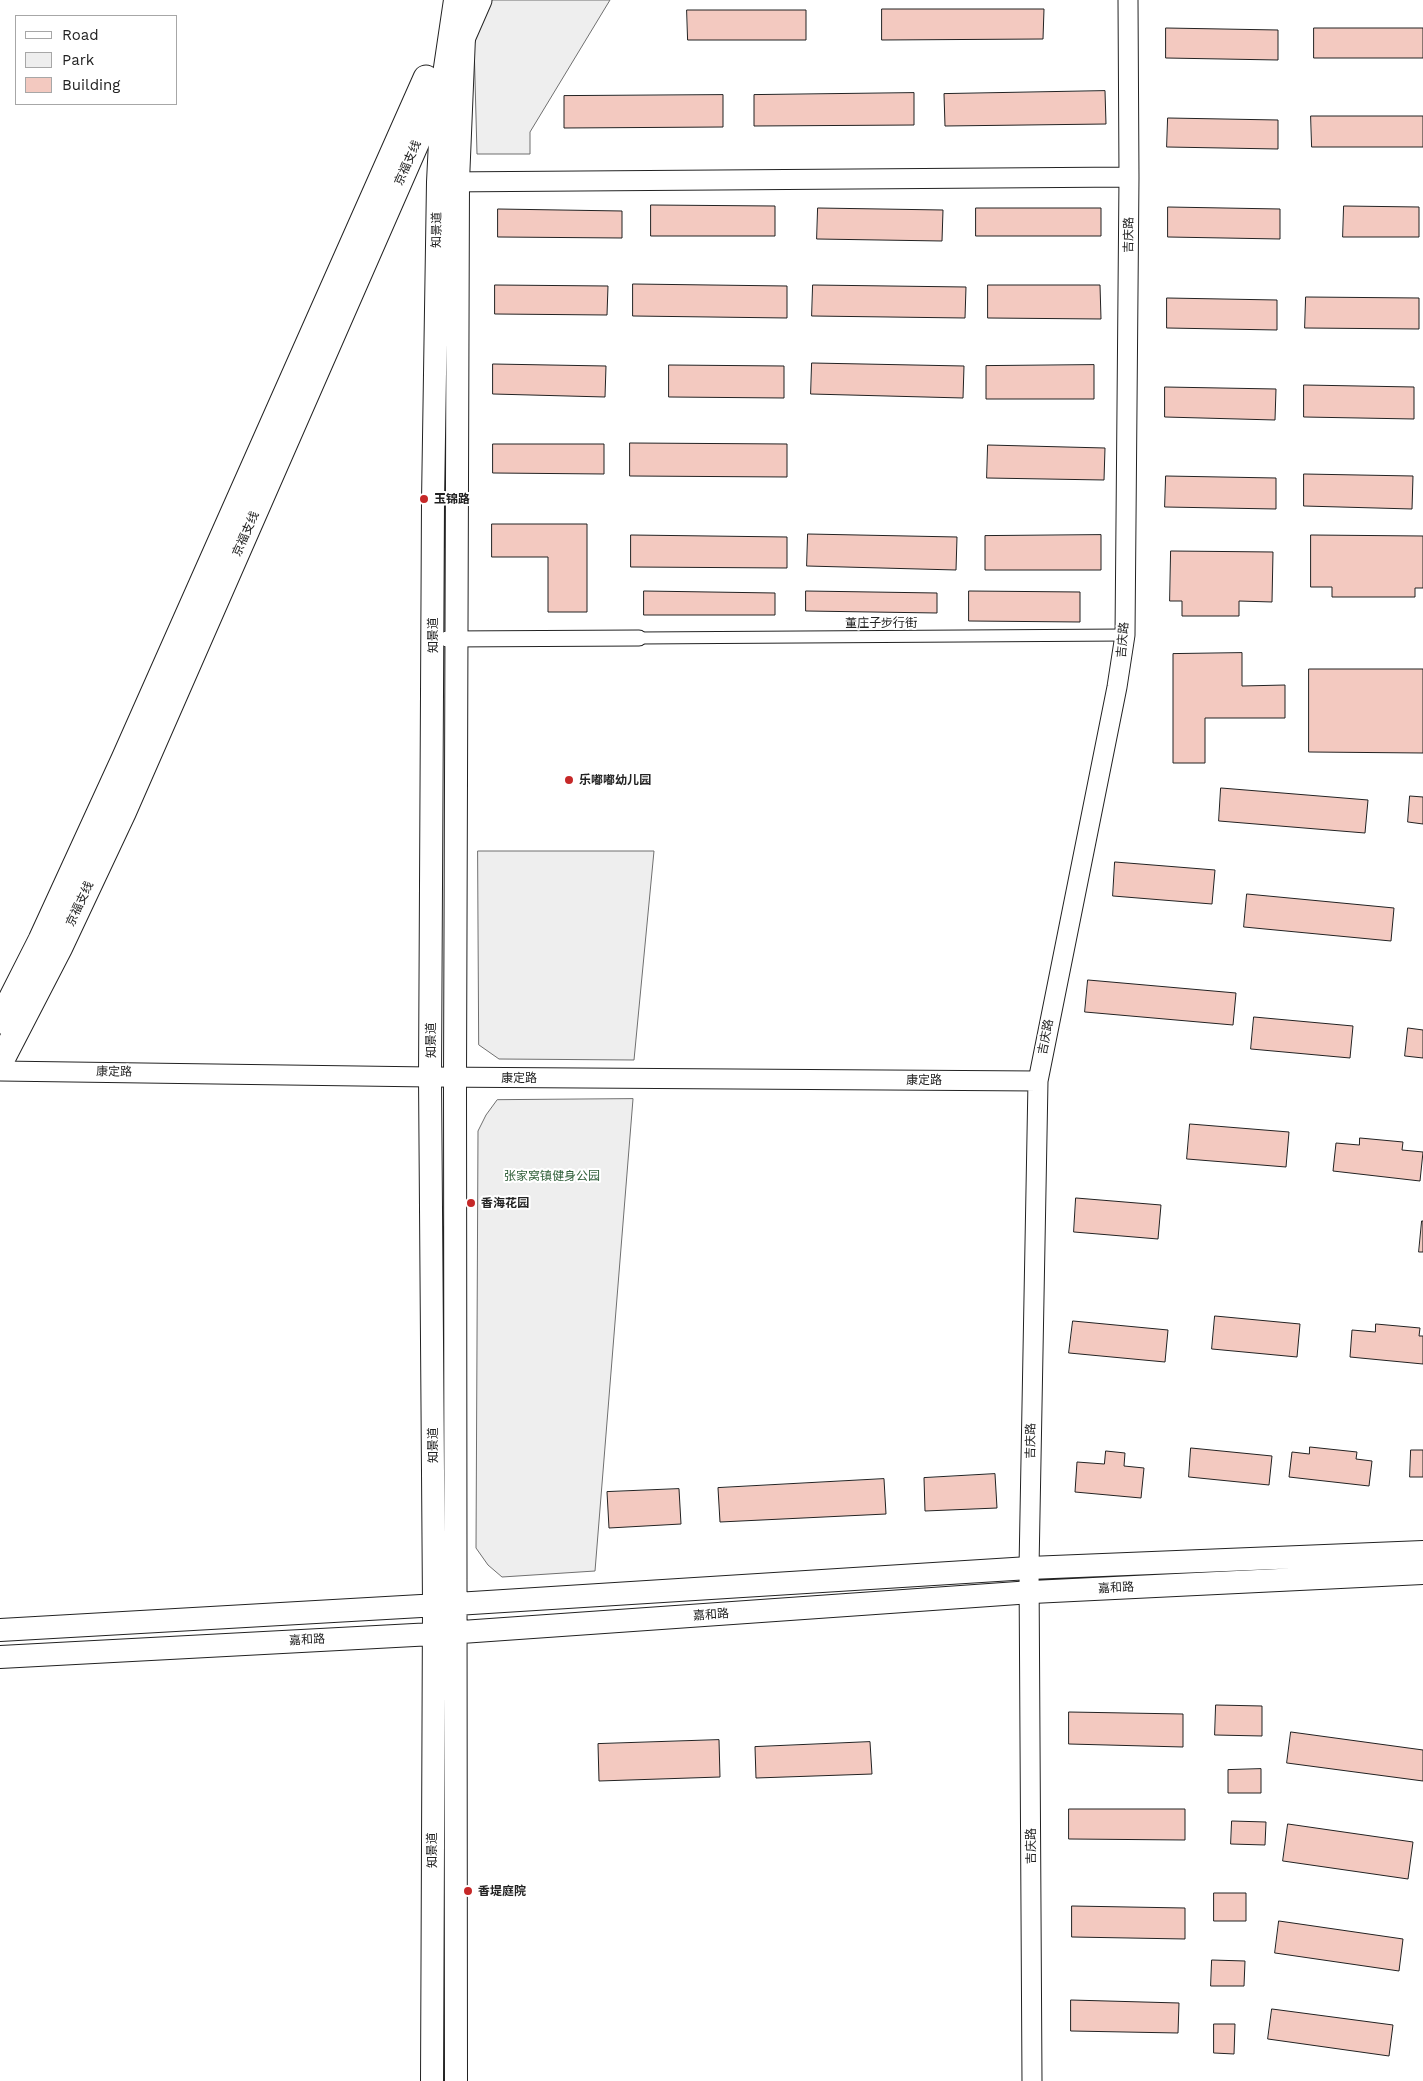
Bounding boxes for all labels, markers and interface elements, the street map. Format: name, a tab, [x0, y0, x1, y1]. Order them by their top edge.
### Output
legend	[15, 15, 178, 105]
text: Road	[62, 26, 99, 44]
text: Park	[62, 51, 94, 69]
text: Building	[62, 76, 120, 94]
street label: 京福支线	[392, 138, 424, 188]
street label: 知景道	[429, 212, 445, 248]
street label: 吉庆路	[1121, 217, 1137, 253]
place label: 玉锦路	[434, 492, 470, 506]
marker: 玉锦路	[418, 493, 430, 505]
street label: 京福支线	[230, 509, 262, 559]
street label: 董庄子步行街	[845, 616, 917, 630]
street label: 知景道	[426, 617, 440, 653]
street label: 吉庆路	[1114, 621, 1132, 659]
place label: 乐嘟嘟幼儿园	[579, 773, 651, 787]
marker: 乐嘟嘟幼儿园	[563, 774, 575, 786]
street label: 京福支线	[63, 879, 97, 929]
street label: 吉庆路	[1035, 1018, 1057, 1056]
street label: 知景道	[424, 1022, 438, 1058]
street label: 康定路	[96, 1064, 132, 1080]
street label: 康定路	[501, 1071, 537, 1085]
street label: 康定路	[906, 1073, 942, 1087]
park label: 张家窝镇健身公园	[504, 1169, 600, 1183]
place label: 香海花园	[481, 1196, 529, 1210]
marker: 香海花园	[465, 1197, 477, 1209]
street label: 吉庆路	[1023, 1423, 1039, 1459]
street label: 知景道	[426, 1427, 440, 1463]
street label: 嘉和路	[1098, 1580, 1134, 1596]
street label: 嘉和路	[693, 1607, 729, 1623]
street label: 嘉和路	[289, 1632, 325, 1648]
street label: 吉庆路	[1024, 1828, 1038, 1864]
street label: 知景道	[425, 1832, 439, 1868]
place label: 香堤庭院	[478, 1884, 526, 1898]
marker: 香堤庭院	[462, 1885, 474, 1897]

